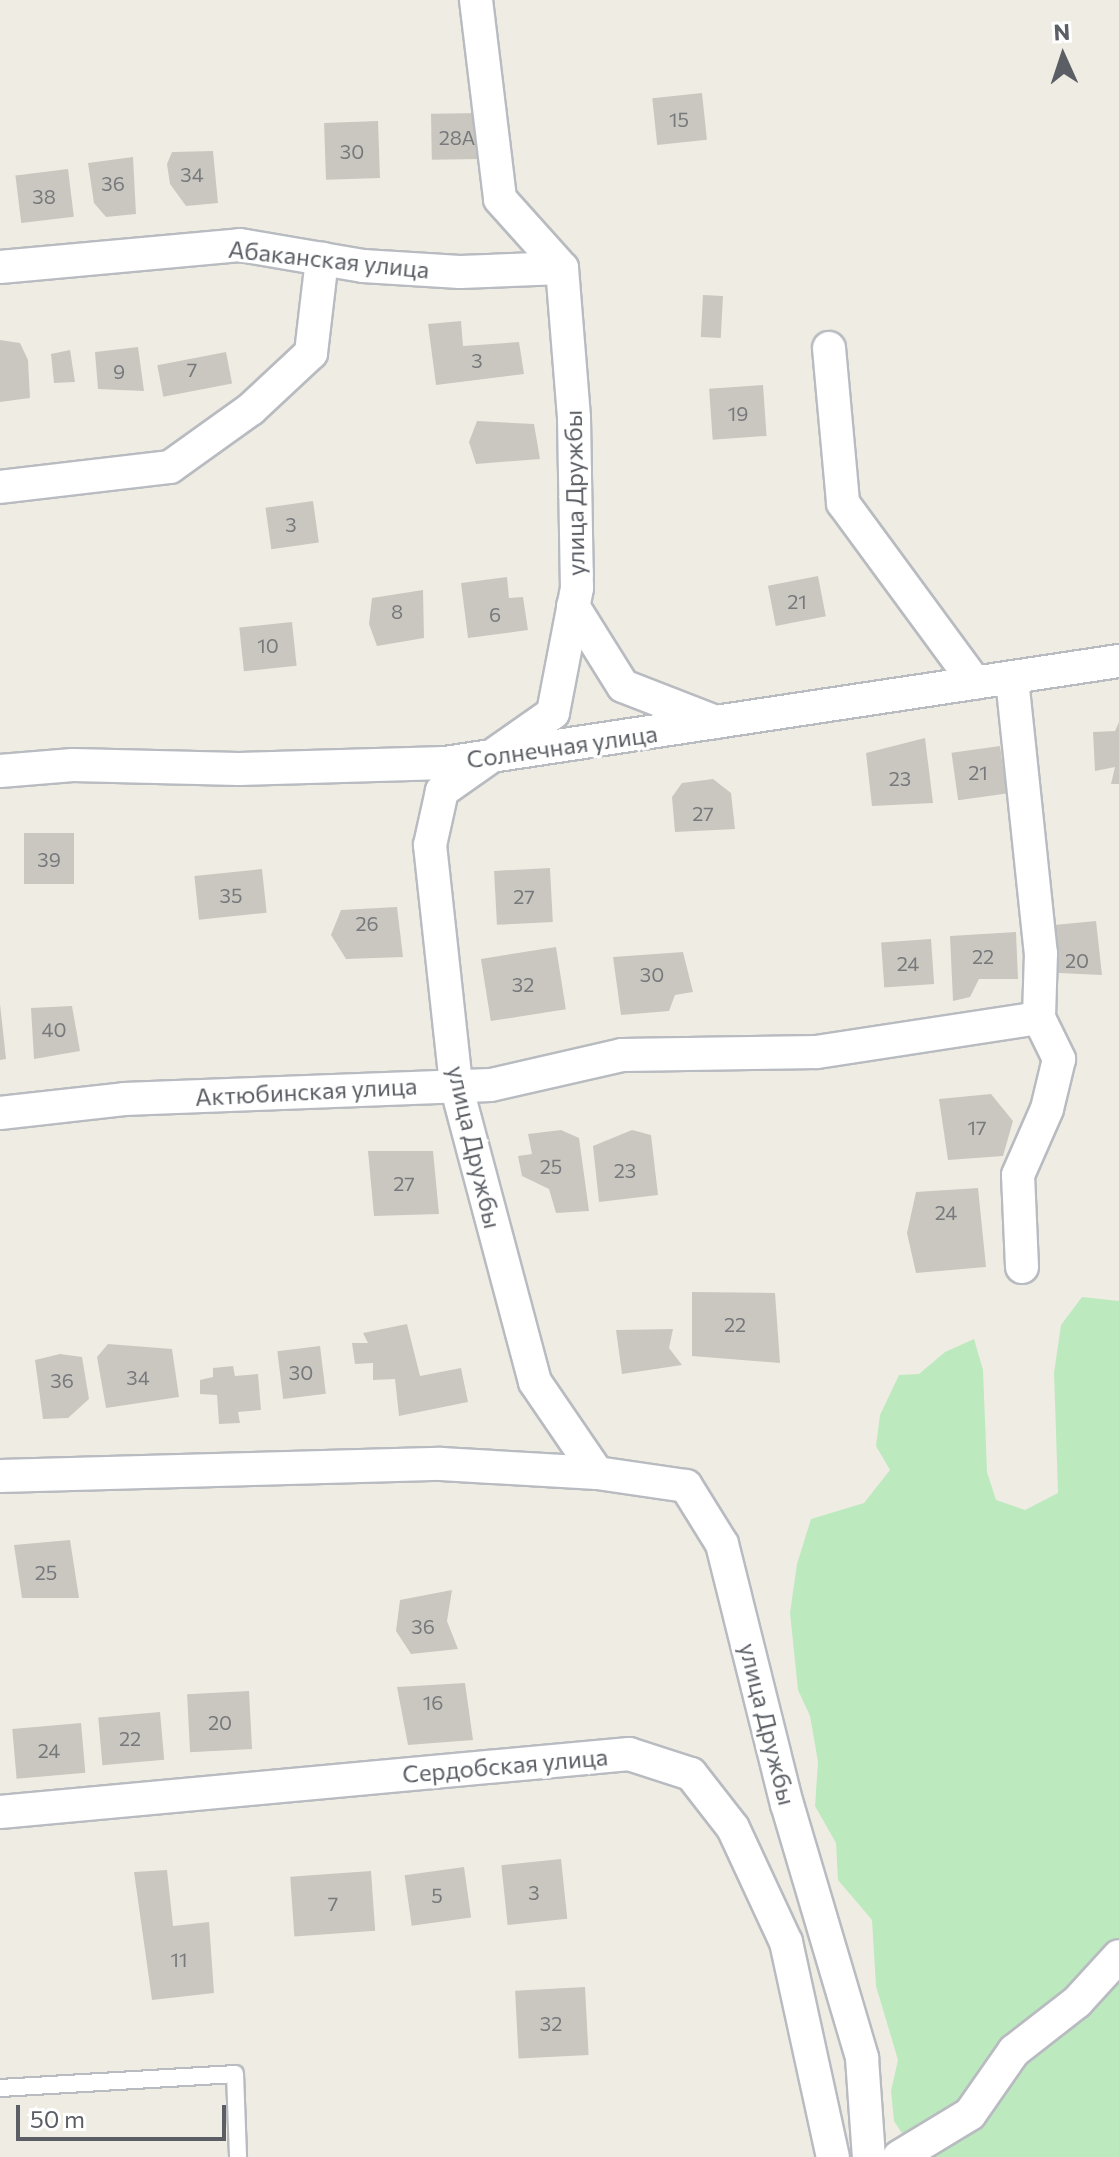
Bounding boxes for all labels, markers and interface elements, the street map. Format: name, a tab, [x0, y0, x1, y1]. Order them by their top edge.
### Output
north arrow	[1023, 16, 1103, 96]
text: N	[1053, 18, 1071, 45]
house number: 15	[669, 107, 689, 131]
house number: 28А	[439, 125, 475, 149]
house number: 30	[340, 139, 364, 163]
house number: 34	[180, 162, 204, 186]
house number: 36	[101, 171, 125, 195]
house number: 38	[32, 184, 56, 208]
street label: Абаканская улица	[227, 234, 431, 284]
house number: 3	[471, 348, 483, 372]
house number: 7	[187, 357, 197, 381]
house number: 9	[113, 359, 125, 383]
house number: 19	[728, 401, 748, 425]
street label: улица Дружбы	[558, 410, 590, 576]
house number: 3	[285, 512, 297, 536]
house number: 21	[787, 589, 807, 613]
house number: 8	[391, 599, 403, 623]
house number: 6	[489, 602, 501, 626]
house number: 10	[257, 633, 279, 657]
street label: Солнечная улица	[465, 718, 659, 774]
house number: 21	[968, 760, 988, 784]
house number: 23	[889, 766, 911, 790]
house number: 27	[692, 801, 714, 825]
house number: 39	[37, 847, 61, 871]
house number: 35	[220, 883, 242, 907]
house number: 27	[513, 884, 535, 908]
house number: 26	[355, 911, 379, 935]
house number: 22	[972, 944, 994, 968]
house number: 20	[1065, 948, 1089, 972]
house number: 24	[897, 951, 919, 975]
house number: 30	[640, 962, 664, 986]
house number: 32	[512, 972, 534, 996]
house number: 40	[41, 1017, 67, 1041]
street label: улица Дружбы	[442, 1063, 508, 1231]
street label: Актюбинская улица	[194, 1071, 418, 1111]
house number: 17	[967, 1115, 987, 1139]
house number: 25	[540, 1154, 562, 1178]
house number: 23	[614, 1158, 636, 1182]
house number: 27	[393, 1171, 415, 1195]
house number: 24	[935, 1200, 957, 1224]
house number: 22	[724, 1312, 746, 1336]
house number: 30	[289, 1360, 313, 1384]
house number: 34	[126, 1365, 150, 1389]
house number: 36	[50, 1368, 74, 1392]
house number: 25	[35, 1560, 57, 1584]
house number: 36	[411, 1614, 435, 1638]
street label: улица Дружбы	[734, 1640, 802, 1808]
house number: 16	[423, 1690, 443, 1714]
house number: 20	[208, 1710, 232, 1734]
house number: 22	[119, 1726, 141, 1750]
house number: 24	[38, 1738, 60, 1762]
street label: Сердобская улица	[401, 1742, 609, 1788]
house number: 3	[528, 1880, 540, 1904]
house number: 5	[431, 1883, 443, 1907]
house number: 7	[328, 1891, 338, 1915]
house number: 11	[170, 1947, 188, 1971]
house number: 32	[540, 2011, 562, 2035]
scale bar	[20, 2089, 230, 2139]
text: 50 m	[30, 2104, 85, 2133]

